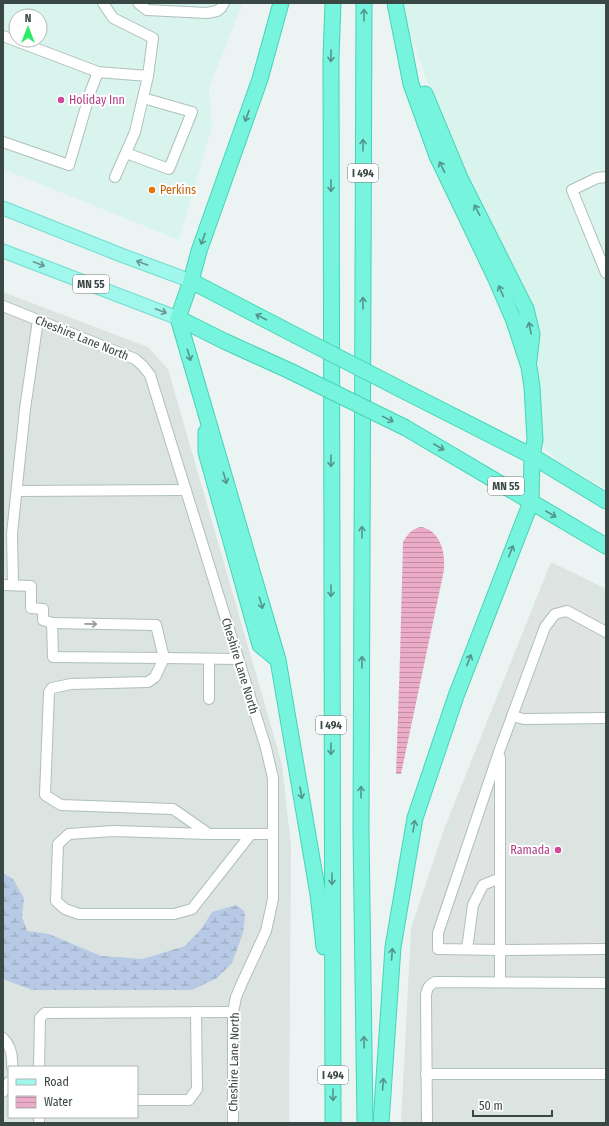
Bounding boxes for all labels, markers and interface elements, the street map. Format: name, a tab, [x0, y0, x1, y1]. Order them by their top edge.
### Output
north arrow	[8, 8, 48, 48]
one-way arrow	[360, 9, 368, 22]
text: N	[25, 12, 31, 25]
one-way arrow	[327, 49, 335, 62]
place label: Holiday Inn	[69, 93, 125, 107]
marker: Holiday Inn	[56, 95, 66, 105]
one-way arrow	[243, 109, 250, 122]
one-way arrow	[359, 139, 367, 152]
one-way arrow	[438, 162, 445, 174]
road number: I 494	[348, 164, 378, 182]
one-way arrow	[327, 179, 335, 192]
place label: Perkins	[160, 183, 196, 197]
marker: Perkins	[147, 185, 157, 195]
one-way arrow	[473, 205, 480, 217]
one-way arrow	[199, 232, 207, 244]
one-way arrow	[136, 258, 148, 266]
one-way arrow	[33, 261, 45, 269]
road number: MN 55	[73, 275, 109, 293]
one-way arrow	[497, 285, 504, 297]
one-way arrow	[359, 297, 367, 310]
one-way arrow	[154, 307, 166, 315]
street label: Cheshire Lane North	[33, 313, 131, 363]
one-way arrow	[255, 313, 267, 320]
one-way arrow	[526, 322, 534, 335]
one-way arrow	[186, 348, 193, 361]
one-way arrow	[382, 416, 394, 423]
one-way arrow	[433, 444, 445, 452]
one-way arrow	[327, 454, 335, 467]
one-way arrow	[222, 472, 229, 485]
road number: MN 55	[488, 477, 524, 495]
one-way arrow	[545, 510, 557, 518]
one-way arrow	[358, 526, 366, 539]
one-way arrow	[508, 546, 515, 558]
one-way arrow	[327, 584, 335, 597]
one-way arrow	[258, 596, 265, 609]
street label: Cheshire Lane North	[219, 616, 261, 716]
one-way arrow	[84, 620, 97, 628]
one-way arrow	[466, 654, 474, 666]
one-way arrow	[358, 656, 366, 669]
road number: I 494	[316, 716, 346, 734]
one-way arrow	[327, 742, 335, 755]
one-way arrow	[297, 786, 305, 799]
one-way arrow	[357, 786, 365, 799]
one-way arrow	[410, 820, 418, 833]
place label: Ramada	[510, 843, 550, 857]
marker: Ramada	[553, 845, 563, 855]
one-way arrow	[328, 872, 336, 885]
one-way arrow	[389, 948, 396, 961]
street label: Cheshire Lane North	[226, 1012, 242, 1112]
one-way arrow	[360, 1036, 368, 1049]
legend	[8, 1066, 138, 1118]
road number: I 494	[318, 1066, 348, 1084]
text: Road	[44, 1075, 69, 1089]
one-way arrow	[380, 1078, 387, 1091]
one-way arrow	[329, 1088, 337, 1101]
scale bar	[473, 1092, 552, 1118]
text: Water	[44, 1095, 73, 1109]
text: 50 m	[479, 1099, 503, 1113]

